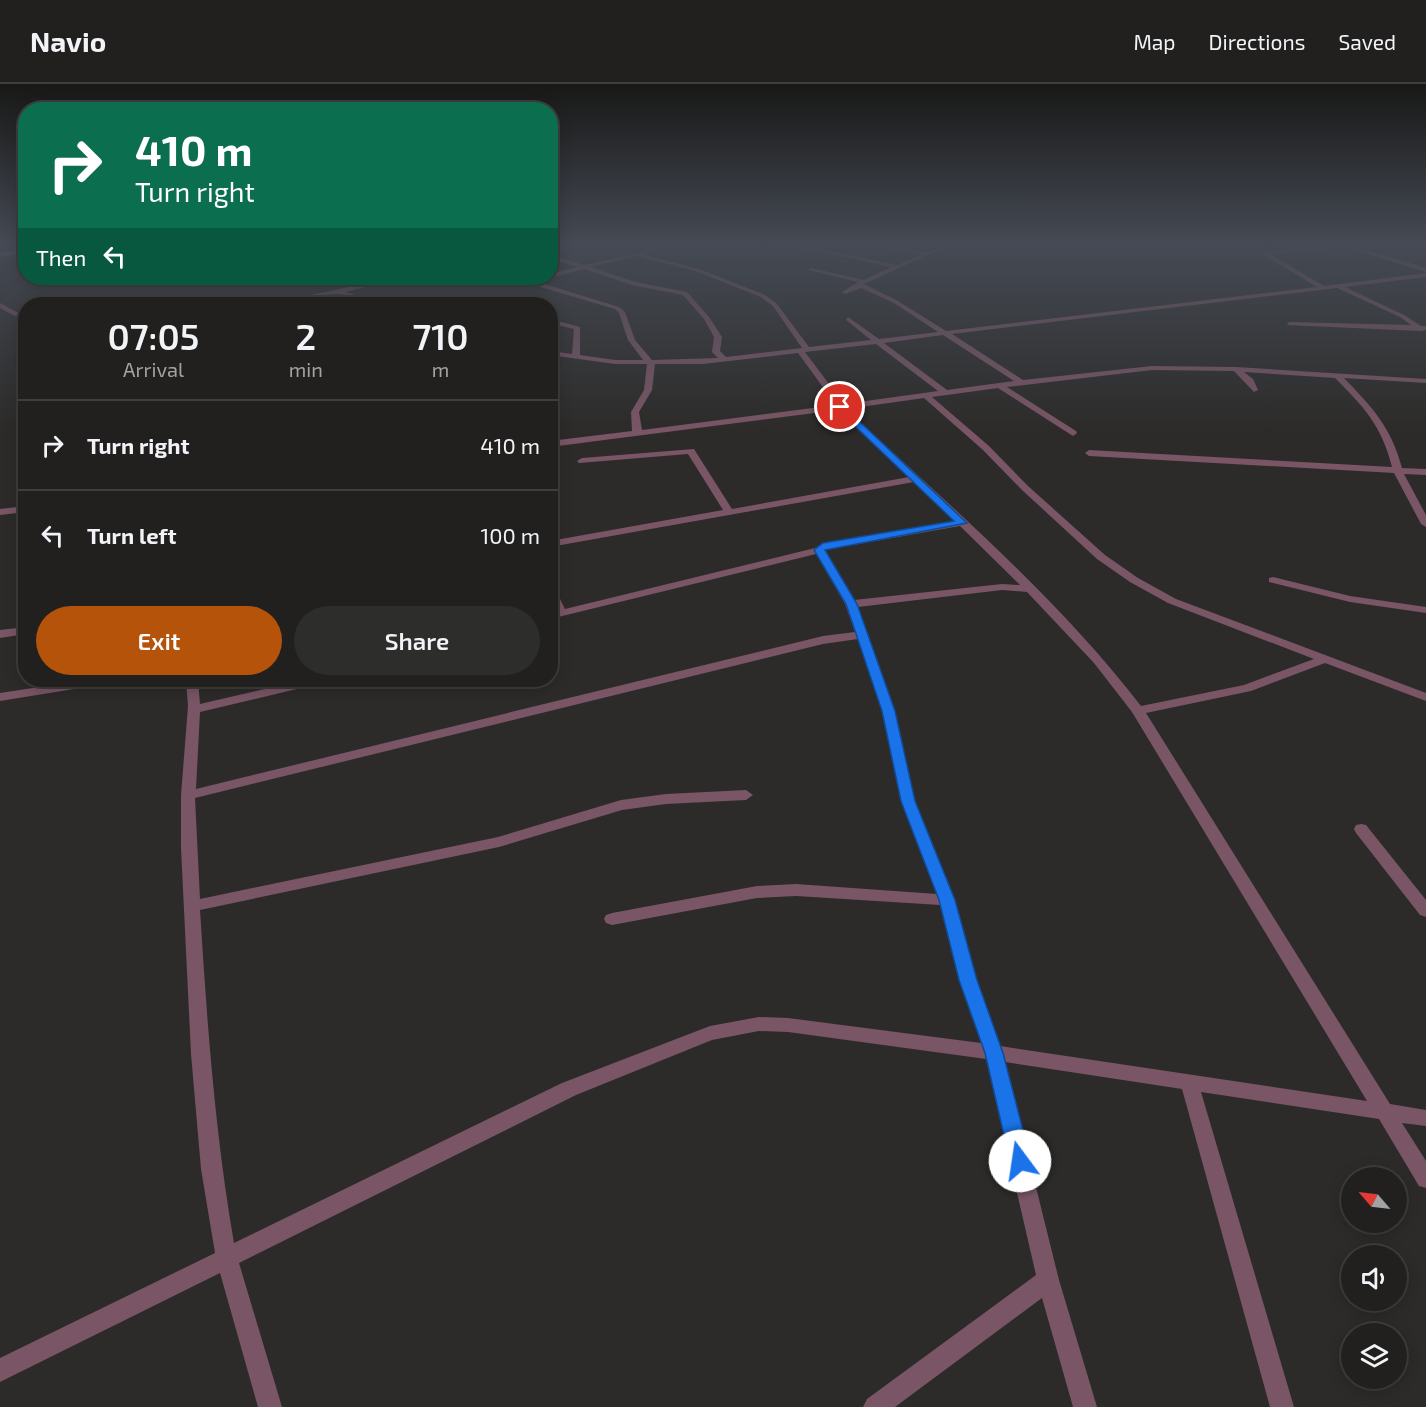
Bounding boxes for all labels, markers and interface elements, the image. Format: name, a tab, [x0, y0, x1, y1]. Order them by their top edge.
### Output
text: Navio	[30, 24, 106, 58]
text: Map	[1133, 29, 1176, 54]
text: Directions	[1209, 29, 1305, 54]
text: Saved	[1338, 29, 1396, 54]
text: 410 m	[135, 124, 252, 174]
icon: right	[36, 126, 114, 204]
text: Turn right	[135, 175, 255, 207]
icon: left	[98, 240, 131, 273]
text: Then	[36, 244, 86, 270]
text: 07:05	[107, 314, 199, 357]
text: 2	[296, 314, 316, 357]
text: 710	[412, 314, 468, 357]
text: Arrival	[123, 357, 184, 381]
text: min	[289, 357, 323, 381]
text: m	[432, 357, 449, 381]
pin	[814, 381, 865, 432]
icon: arrive	[823, 390, 856, 423]
icon: right	[36, 429, 69, 462]
text: Turn right	[87, 432, 189, 458]
text: 410 m	[480, 432, 540, 458]
icon: left	[36, 519, 69, 552]
text: Turn left	[87, 522, 176, 548]
text: 100 m	[481, 522, 540, 548]
button: Exit	[36, 606, 282, 675]
button: Share	[294, 606, 540, 675]
position arrow	[988, 1129, 1052, 1193]
north arrow	[1341, 1167, 1407, 1233]
map controls	[1341, 1167, 1407, 1389]
button: sound	[1341, 1245, 1407, 1311]
button: layers	[1341, 1323, 1407, 1389]

